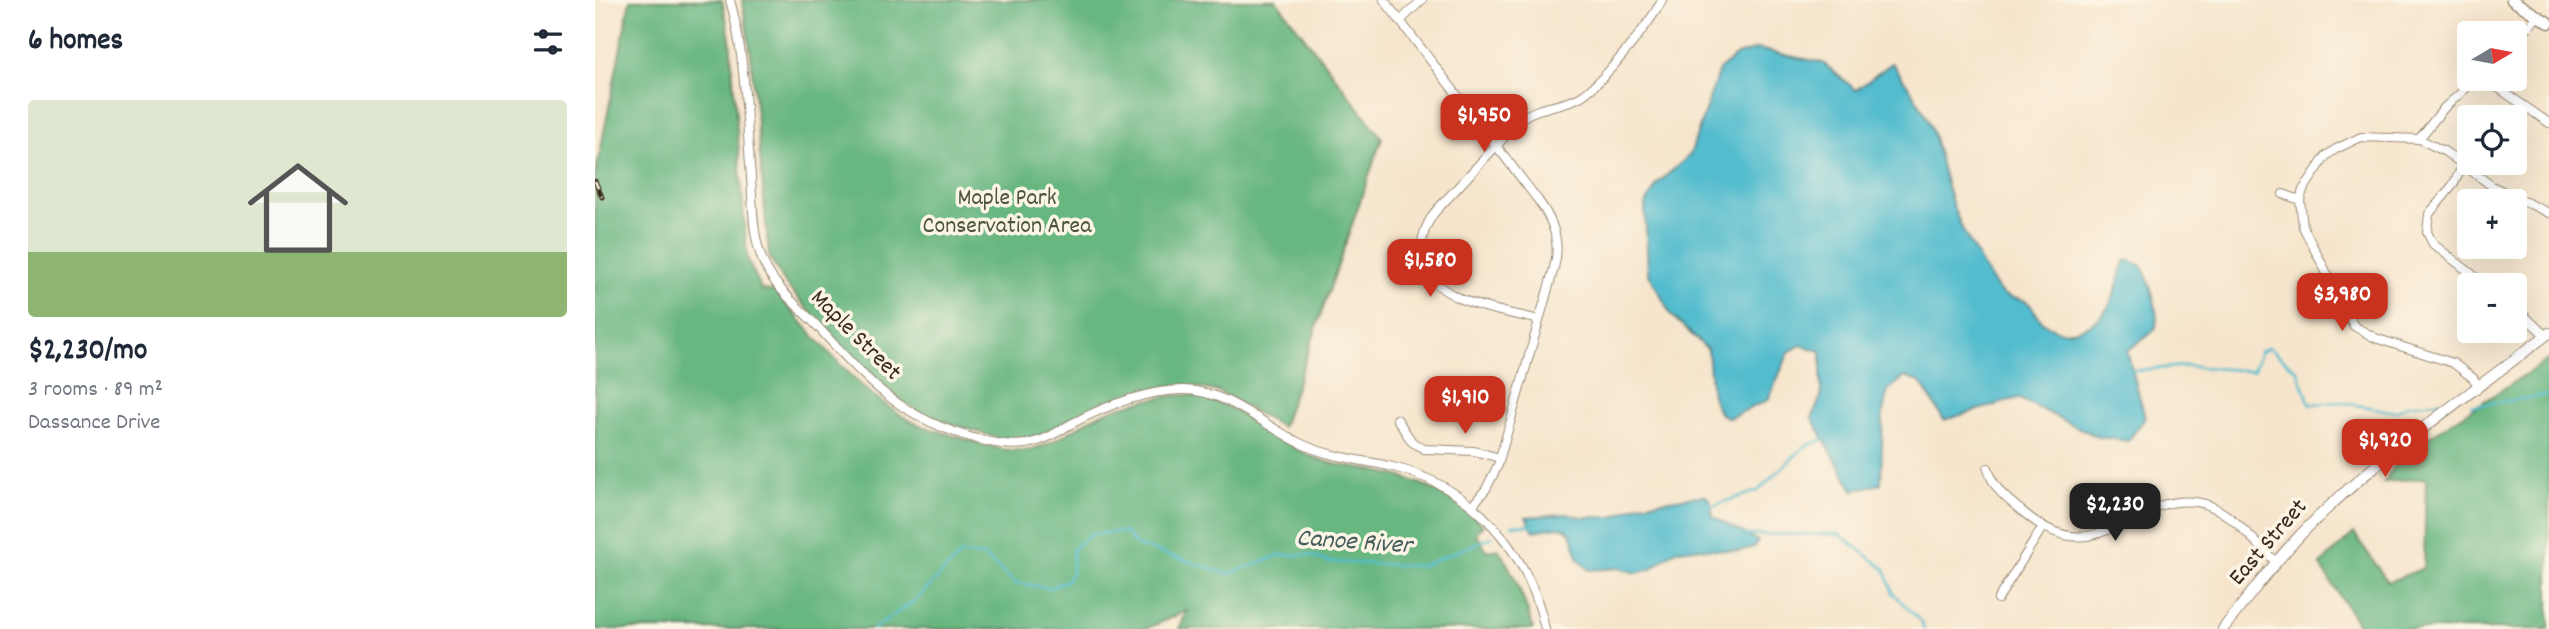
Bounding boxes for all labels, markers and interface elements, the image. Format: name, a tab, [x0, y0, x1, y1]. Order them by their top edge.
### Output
text: 6 homes	[28, 21, 123, 64]
north arrow	[2457, 21, 2527, 91]
map controls	[2457, 21, 2527, 343]
icon: filters	[529, 23, 567, 61]
pin: $1,950	[1427, 94, 1541, 154]
text: $1,950	[1457, 100, 1511, 133]
button: locate	[2457, 105, 2527, 175]
icon: home	[235, 145, 361, 271]
park label: Maple Park Conservation Area	[923, 182, 1092, 244]
button: +	[2457, 189, 2527, 259]
pin: $1,580	[1373, 240, 1487, 299]
text: $1,580	[1403, 245, 1457, 278]
button: −	[2457, 273, 2527, 343]
pin: $3,980	[2285, 274, 2399, 333]
text: $3,980	[2313, 279, 2371, 312]
street label: Maple Street	[802, 283, 908, 389]
text: $2,230/mo	[28, 331, 147, 374]
text: 3 rooms · 89 m²	[28, 374, 163, 407]
pin: $1,910	[1408, 376, 1522, 436]
text: $1,910	[1440, 382, 1490, 415]
text: Dassance Drive	[28, 407, 160, 440]
pin: $1,920	[2328, 420, 2442, 479]
text: $1,920	[2358, 425, 2412, 458]
pin: $2,230	[2058, 484, 2172, 543]
text: $2,230	[2086, 489, 2144, 522]
street label: East Street	[2222, 492, 2316, 594]
water label: Canoe River	[1295, 521, 1416, 566]

